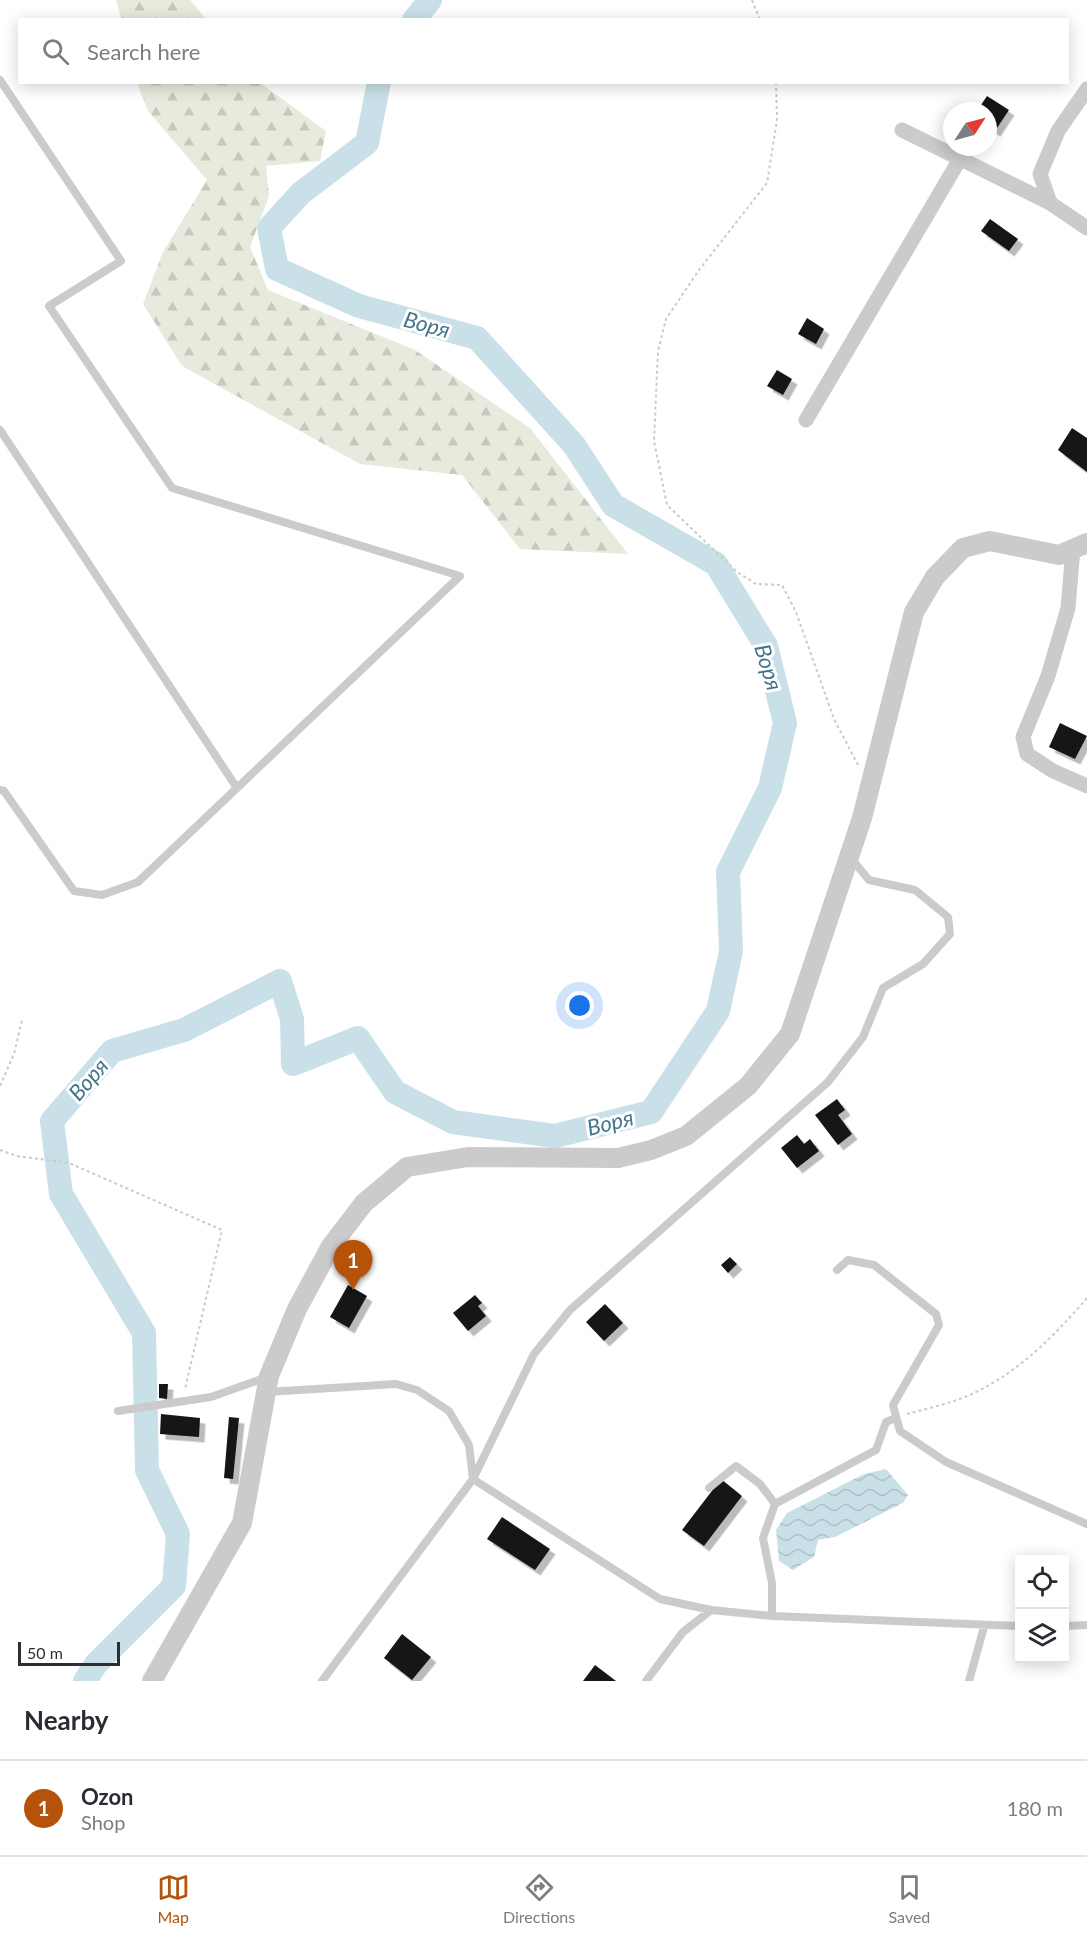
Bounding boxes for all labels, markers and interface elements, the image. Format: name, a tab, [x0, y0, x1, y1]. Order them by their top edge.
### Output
search box	[18, 18, 1069, 84]
icon: search	[39, 35, 72, 68]
text: Search here	[87, 38, 200, 65]
north arrow	[943, 102, 997, 156]
water label: Воря	[401, 305, 453, 343]
water label: Воря	[749, 641, 789, 693]
your location	[565, 991, 594, 1020]
water label: Воря	[62, 1052, 114, 1106]
water label: Воря	[584, 1103, 636, 1141]
pin: 1	[334, 1240, 372, 1290]
map controls	[1015, 1555, 1069, 1663]
button: locate	[1015, 1555, 1069, 1609]
button: layers	[1015, 1609, 1069, 1663]
scale bar	[18, 1639, 120, 1666]
text: 50 m	[27, 1643, 63, 1662]
text: Nearby	[24, 1704, 109, 1736]
text: Ozon	[81, 1783, 134, 1810]
text: 1	[38, 1796, 49, 1820]
text: 180 m	[1007, 1796, 1063, 1820]
text: Shop	[81, 1810, 125, 1834]
tab: Map	[157, 1871, 190, 1926]
tab: Directions	[503, 1871, 575, 1926]
tab: Saved	[889, 1871, 930, 1926]

